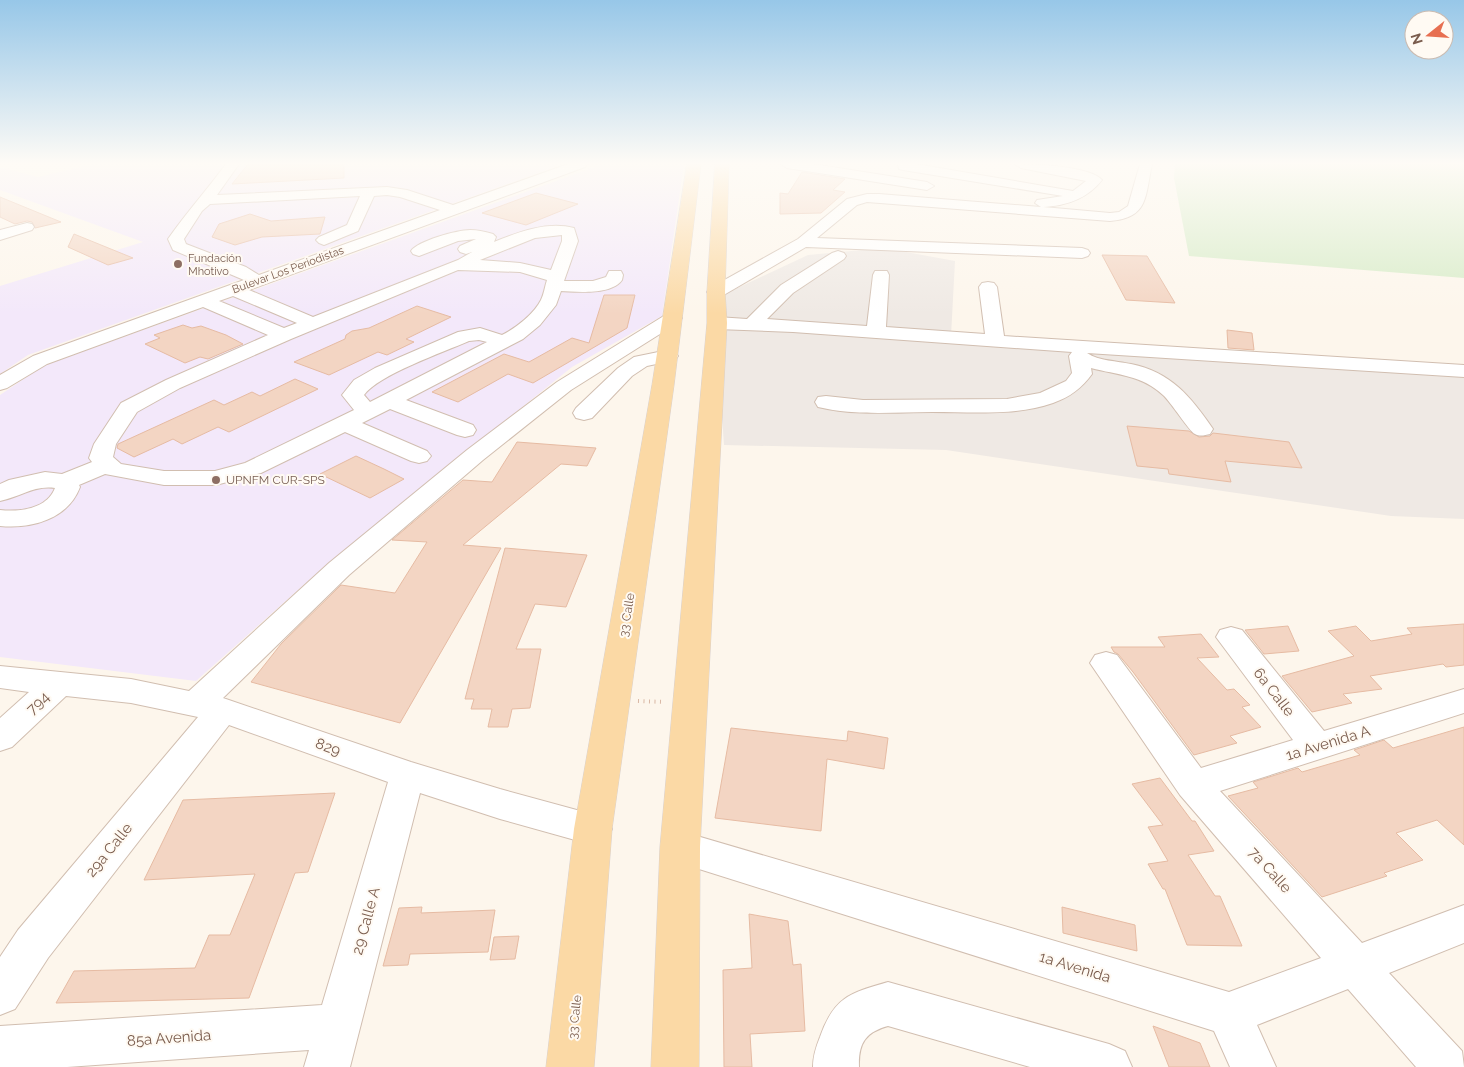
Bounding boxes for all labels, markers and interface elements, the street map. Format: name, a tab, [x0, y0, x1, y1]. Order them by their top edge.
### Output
north arrow	[1404, 10, 1454, 60]
text: N	[1407, 31, 1426, 46]
street label: Bulevar Los Periodistas	[230, 244, 346, 296]
place label: Fundación Mhotivo	[188, 252, 241, 278]
marker: Fundación Mhotivo	[172, 258, 184, 270]
place label: UPNFM CUR-SPS	[226, 473, 325, 487]
marker: UPNFM CUR-SPS	[210, 474, 222, 486]
street label: 33 Calle	[617, 592, 637, 638]
street label: 6a Calle	[1250, 664, 1299, 720]
street label: 794	[23, 688, 53, 718]
street label: 1a Avenida A	[1284, 722, 1372, 764]
street label: 829	[313, 734, 343, 760]
street label: 29a Calle	[82, 819, 136, 881]
street label: 7a Calle	[1245, 843, 1295, 897]
street label: 29 Calle A	[348, 885, 384, 957]
street label: 1a Avenida	[1037, 948, 1113, 986]
street label: 33 Calle	[566, 994, 584, 1040]
street label: 85a Avenida	[126, 1026, 212, 1050]

